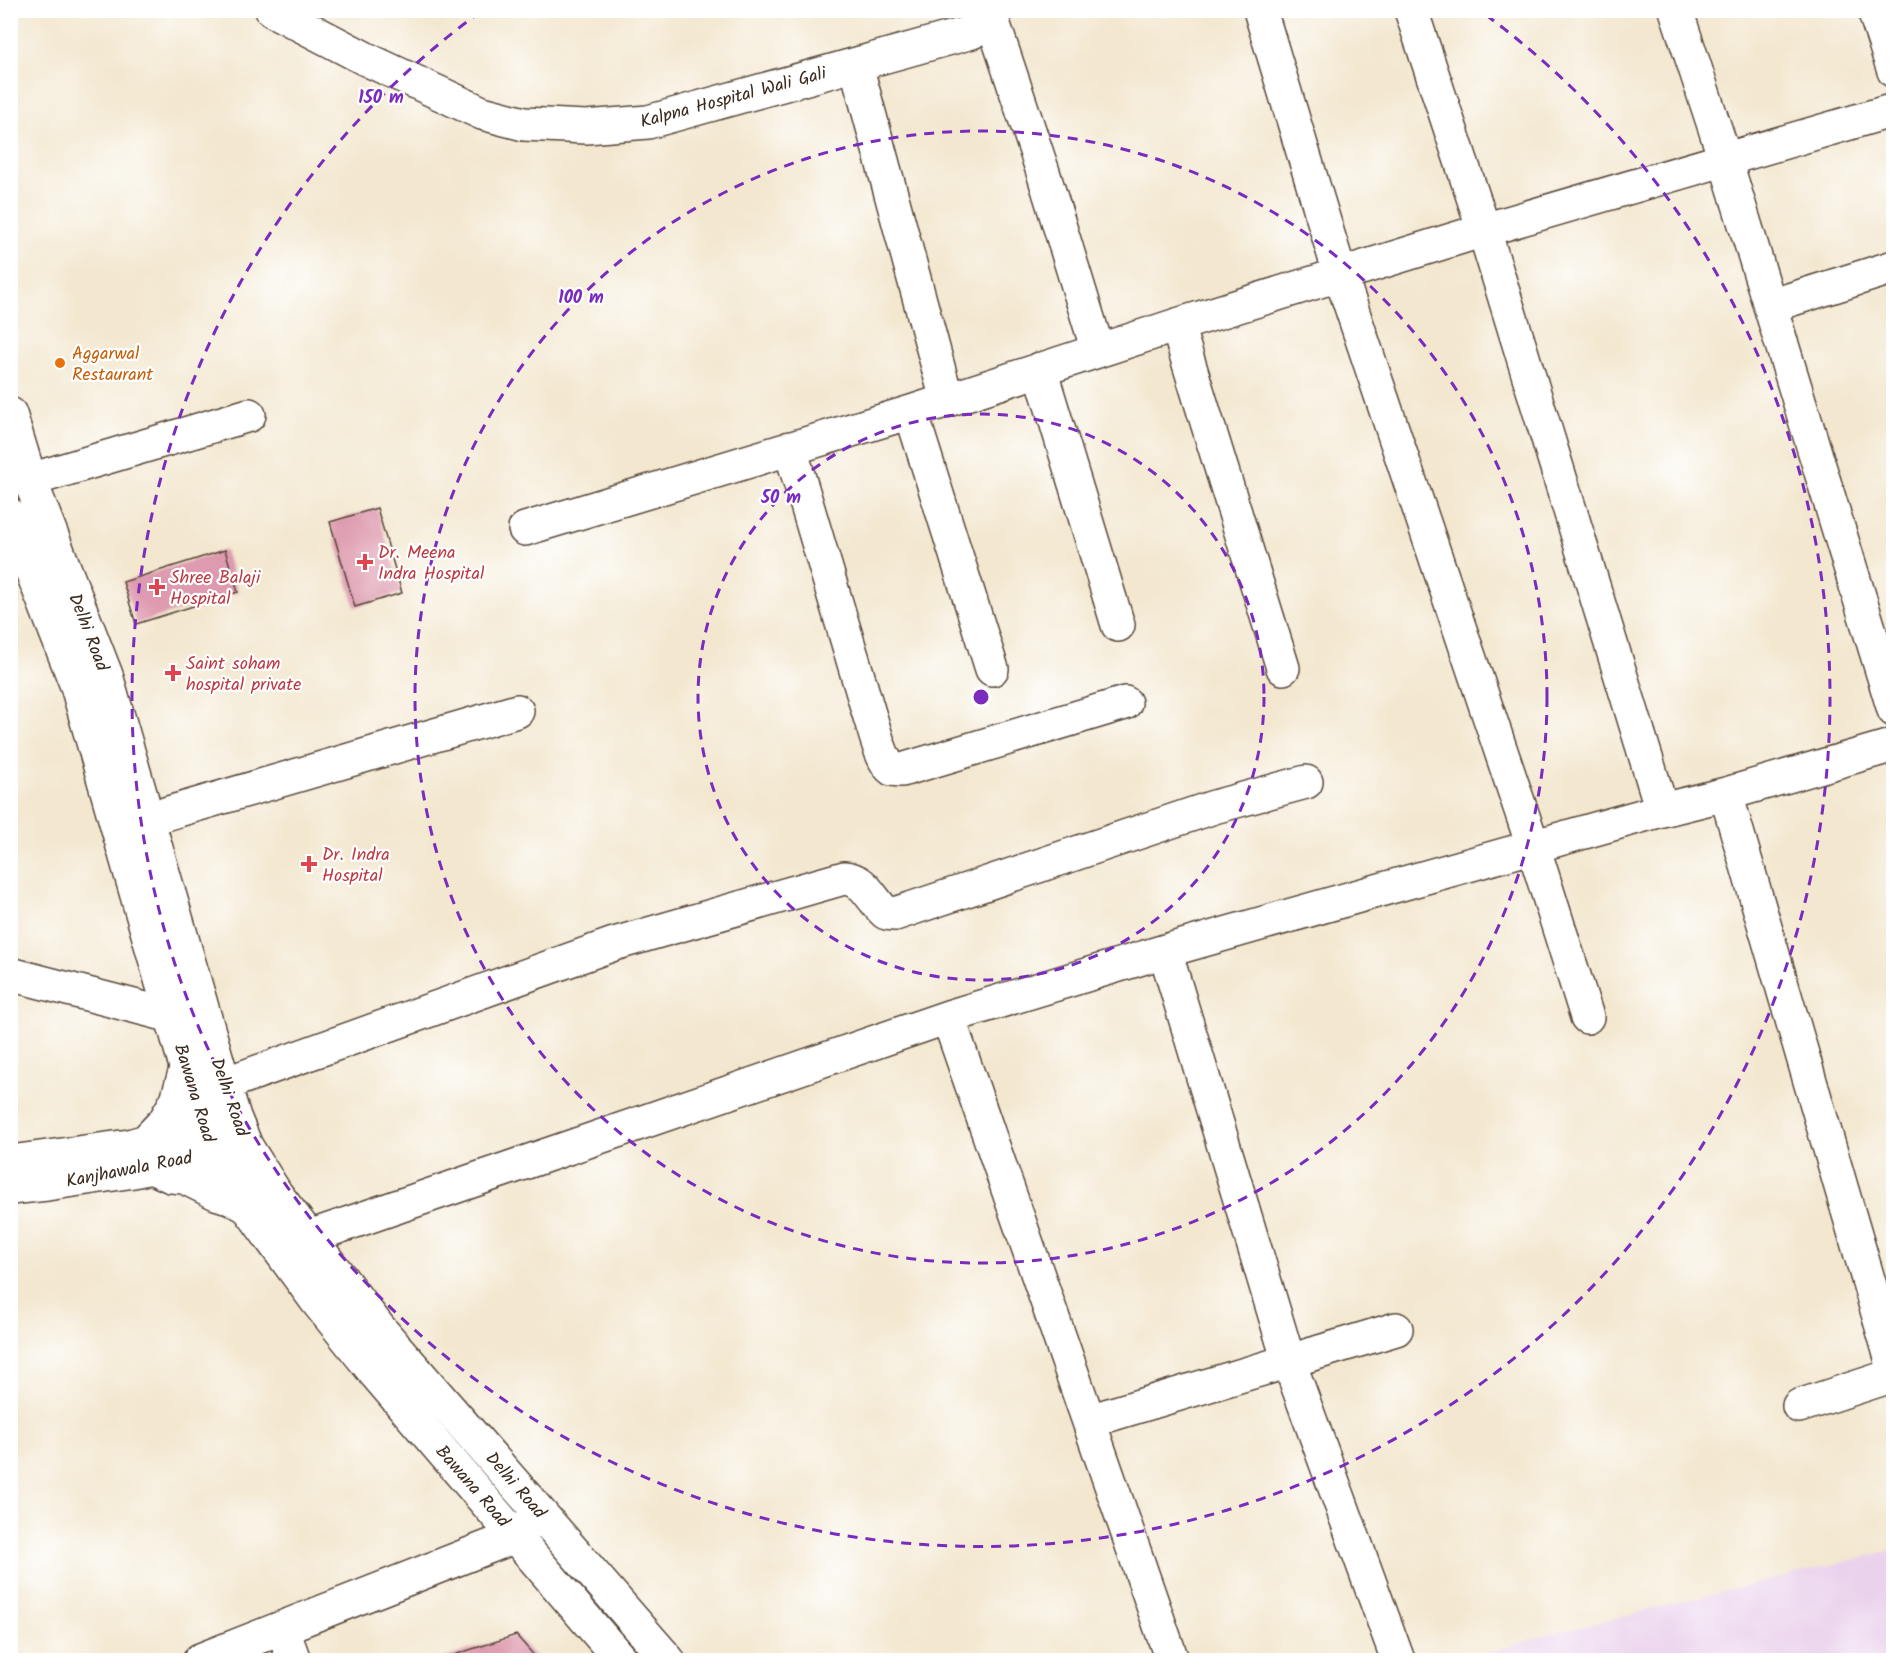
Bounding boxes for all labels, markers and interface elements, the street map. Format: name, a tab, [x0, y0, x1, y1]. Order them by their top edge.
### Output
street label: Kalpna Hospital Wali Gali	[637, 59, 830, 137]
text: 150 m	[358, 84, 404, 113]
text: 100 m	[558, 284, 604, 313]
place label: Aggarwal Restaurant	[72, 340, 154, 390]
marker: Aggarwal Restaurant	[53, 356, 67, 370]
text: 50 m	[760, 484, 801, 513]
place label: Dr. Meena Indra Hospital	[378, 539, 485, 589]
marker: Dr. Meena Indra Hospital	[356, 553, 374, 571]
place label: Shree Balaji Hospital	[170, 564, 261, 614]
marker: Shree Balaji Hospital	[148, 578, 166, 596]
street label: Delhi Road	[59, 589, 116, 677]
place label: Saint soham hospital private	[186, 650, 301, 700]
marker: Saint soham hospital private	[164, 664, 182, 682]
centre of rings	[971, 687, 991, 707]
place label: Dr. Indra Hospital	[322, 841, 390, 891]
marker: Dr. Indra Hospital	[300, 855, 318, 873]
street label: Bawana Road	[165, 1041, 223, 1147]
street label: Delhi Road	[202, 1054, 256, 1142]
street label: Kanjhawala Road	[64, 1144, 196, 1197]
street label: Bawana Road	[428, 1439, 517, 1536]
street label: Delhi Road	[477, 1446, 553, 1527]

